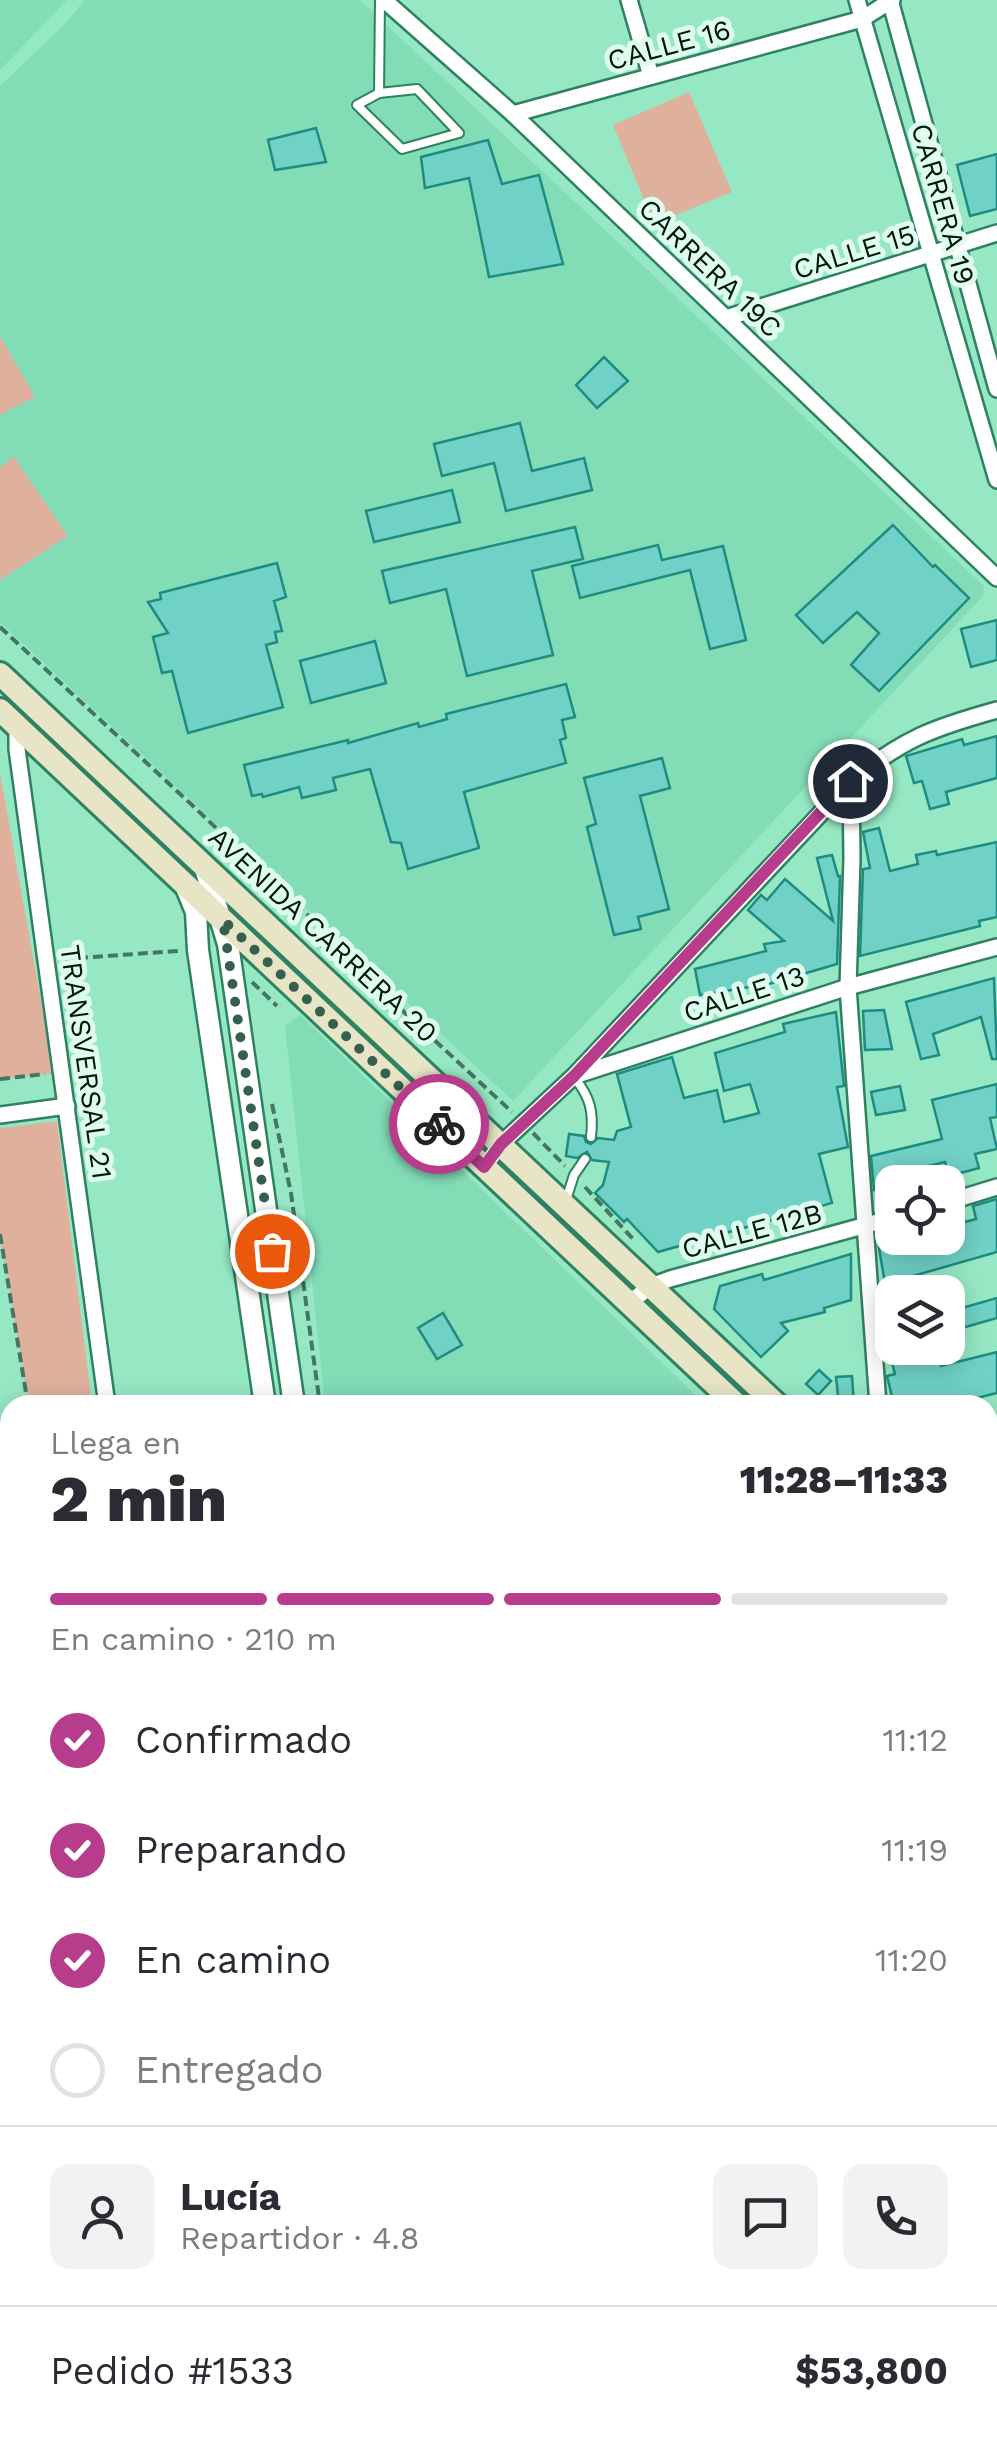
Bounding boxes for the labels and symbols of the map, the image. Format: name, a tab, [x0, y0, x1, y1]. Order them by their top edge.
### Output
street label: CALLE 16	[604, 13, 734, 77]
street label: CARRERA 19	[904, 120, 982, 288]
street label: CARRERA 19C	[632, 192, 788, 344]
street label: CALLE 15	[789, 218, 919, 286]
pin	[808, 739, 893, 824]
street label: AVENIDA CARRERA 20	[202, 821, 444, 1049]
street label: TRANSVERSAL 21	[53, 943, 119, 1181]
street label: CALLE 13	[679, 959, 809, 1029]
courier	[389, 1074, 489, 1174]
street label: CALLE 12B	[678, 1196, 826, 1266]
pin	[230, 1209, 315, 1294]

